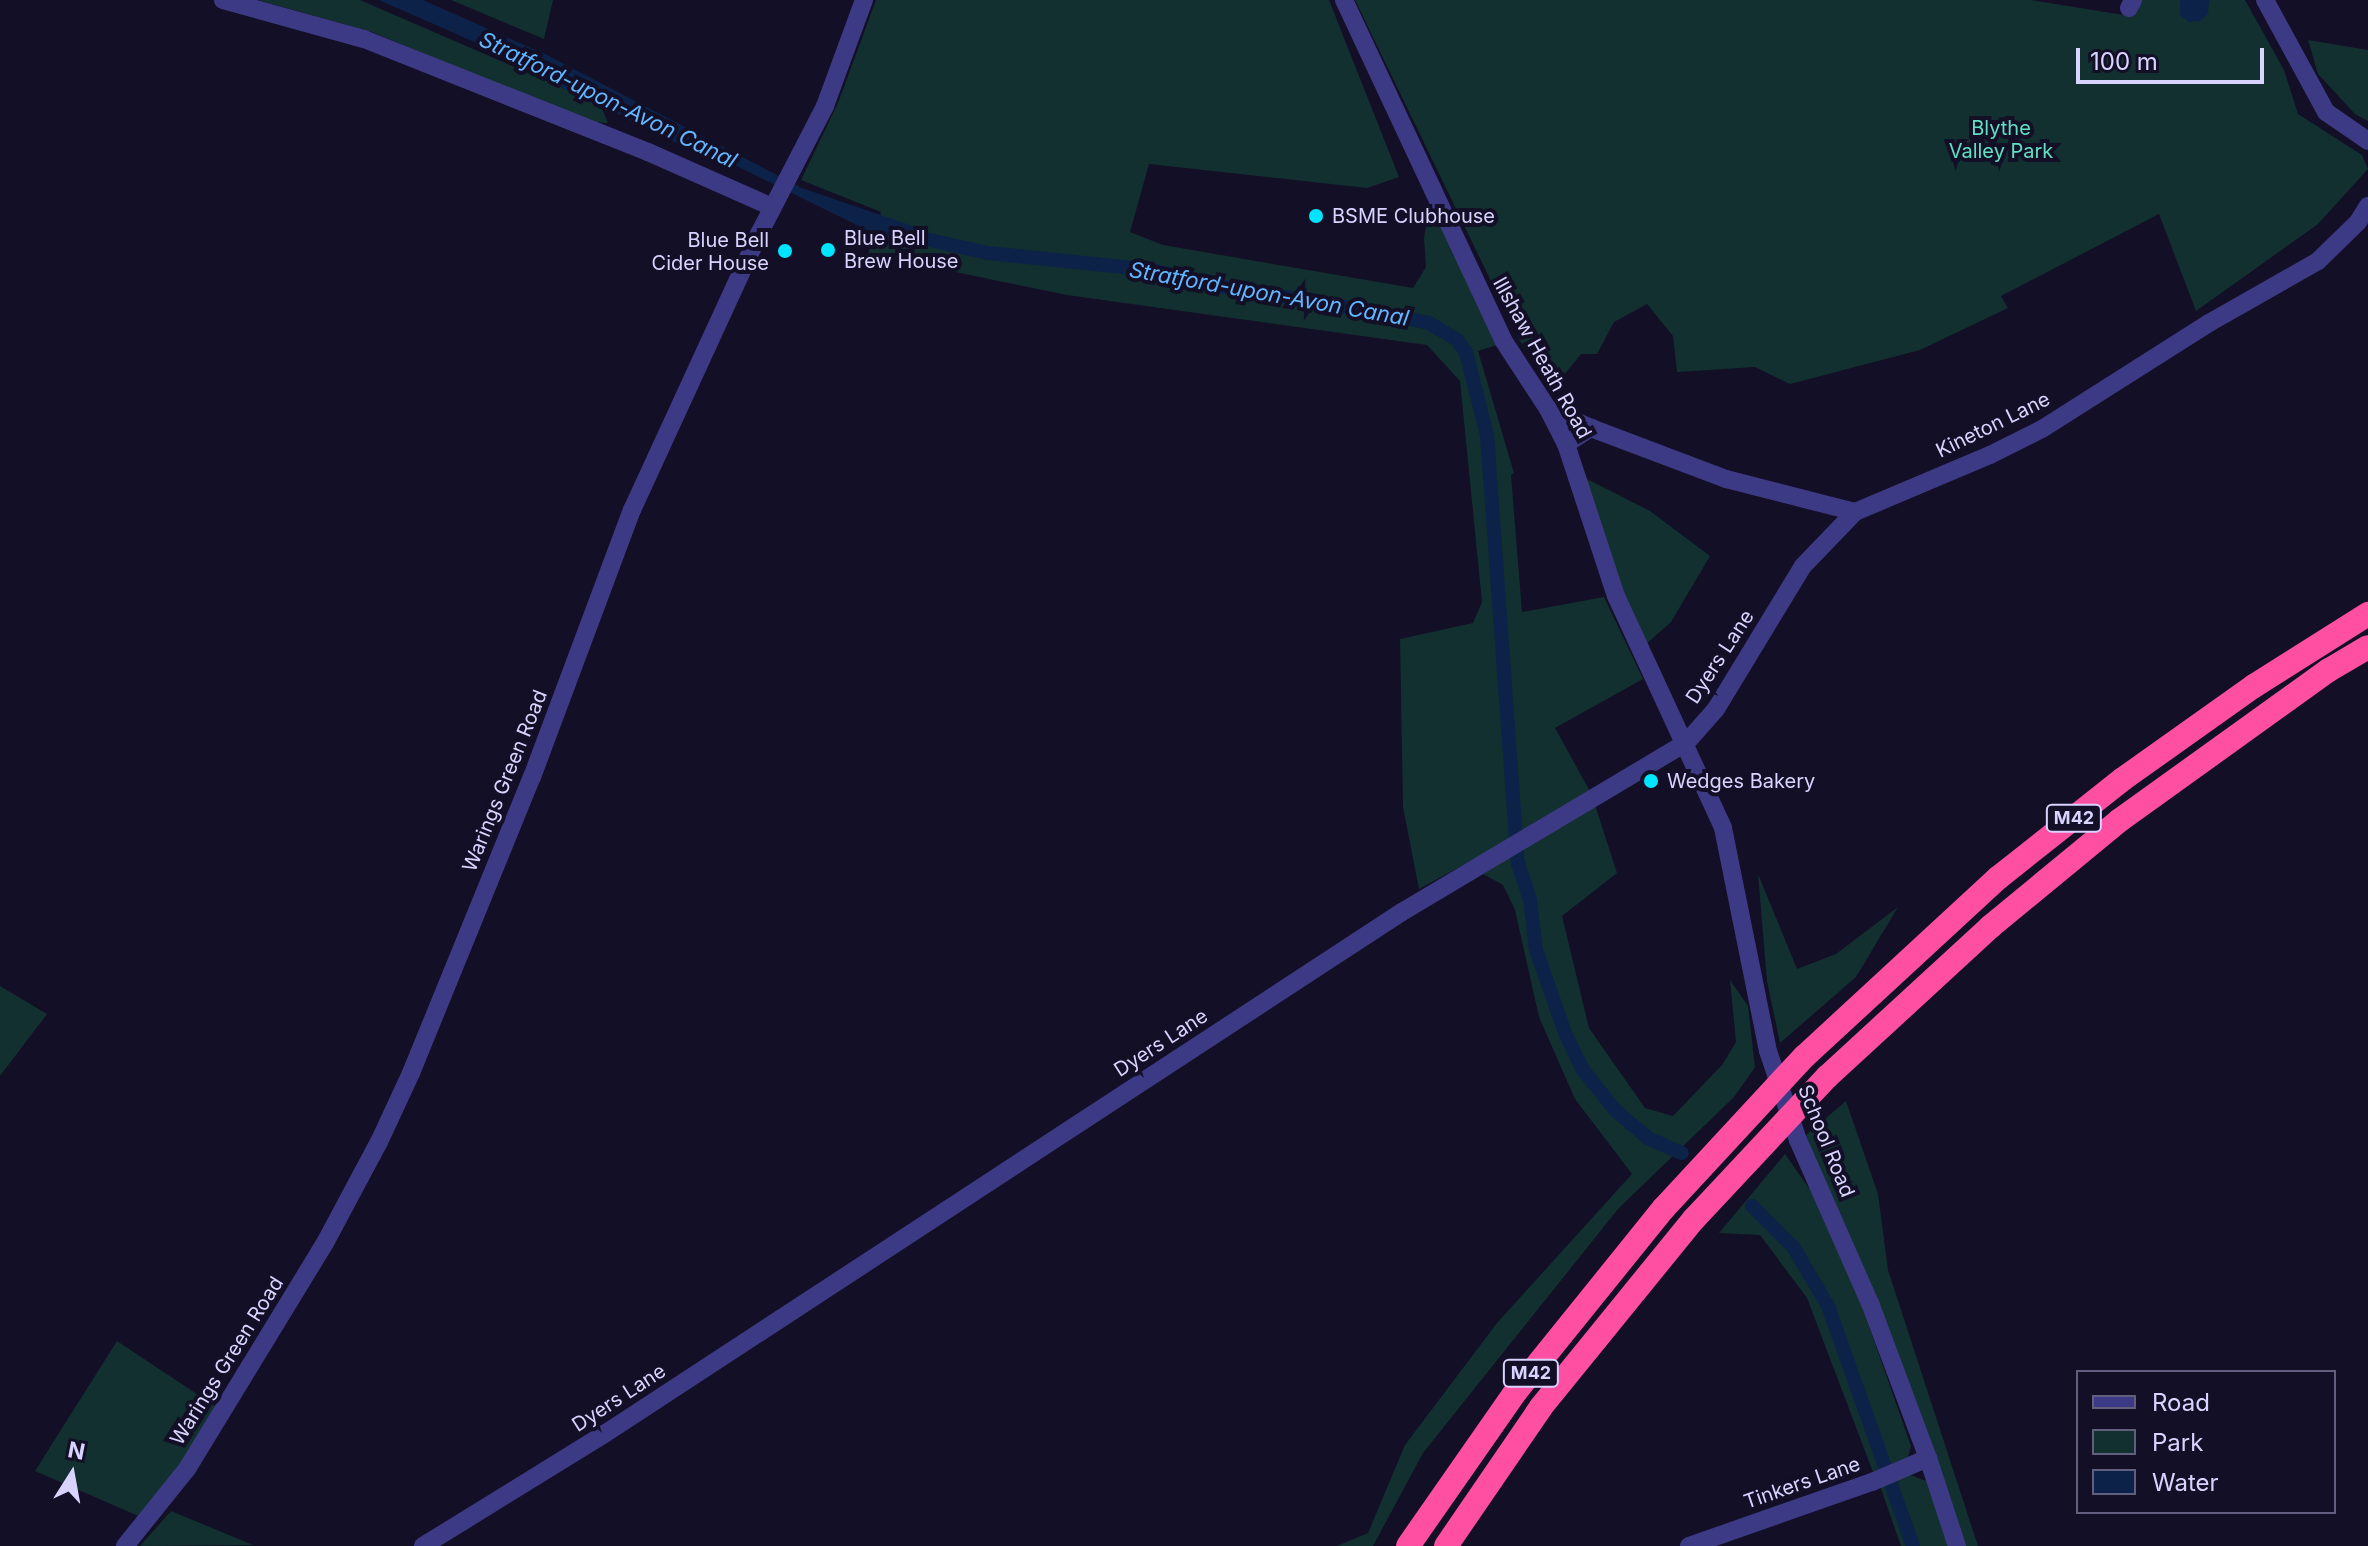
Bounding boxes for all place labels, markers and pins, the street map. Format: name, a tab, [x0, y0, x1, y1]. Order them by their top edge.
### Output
place label: BSME Clubhouse	[1332, 204, 1495, 228]
marker: BSME Clubhouse	[1307, 207, 1325, 225]
place label: Blue Bell Brew House	[844, 226, 958, 273]
place label: Blue Bell Cider House	[652, 228, 769, 275]
marker: Blue Bell Brew House	[819, 241, 837, 259]
marker: Blue Bell Cider House	[776, 242, 794, 260]
place label: Wedges Bakery	[1667, 769, 1815, 793]
marker: Wedges Bakery	[1642, 772, 1660, 790]

